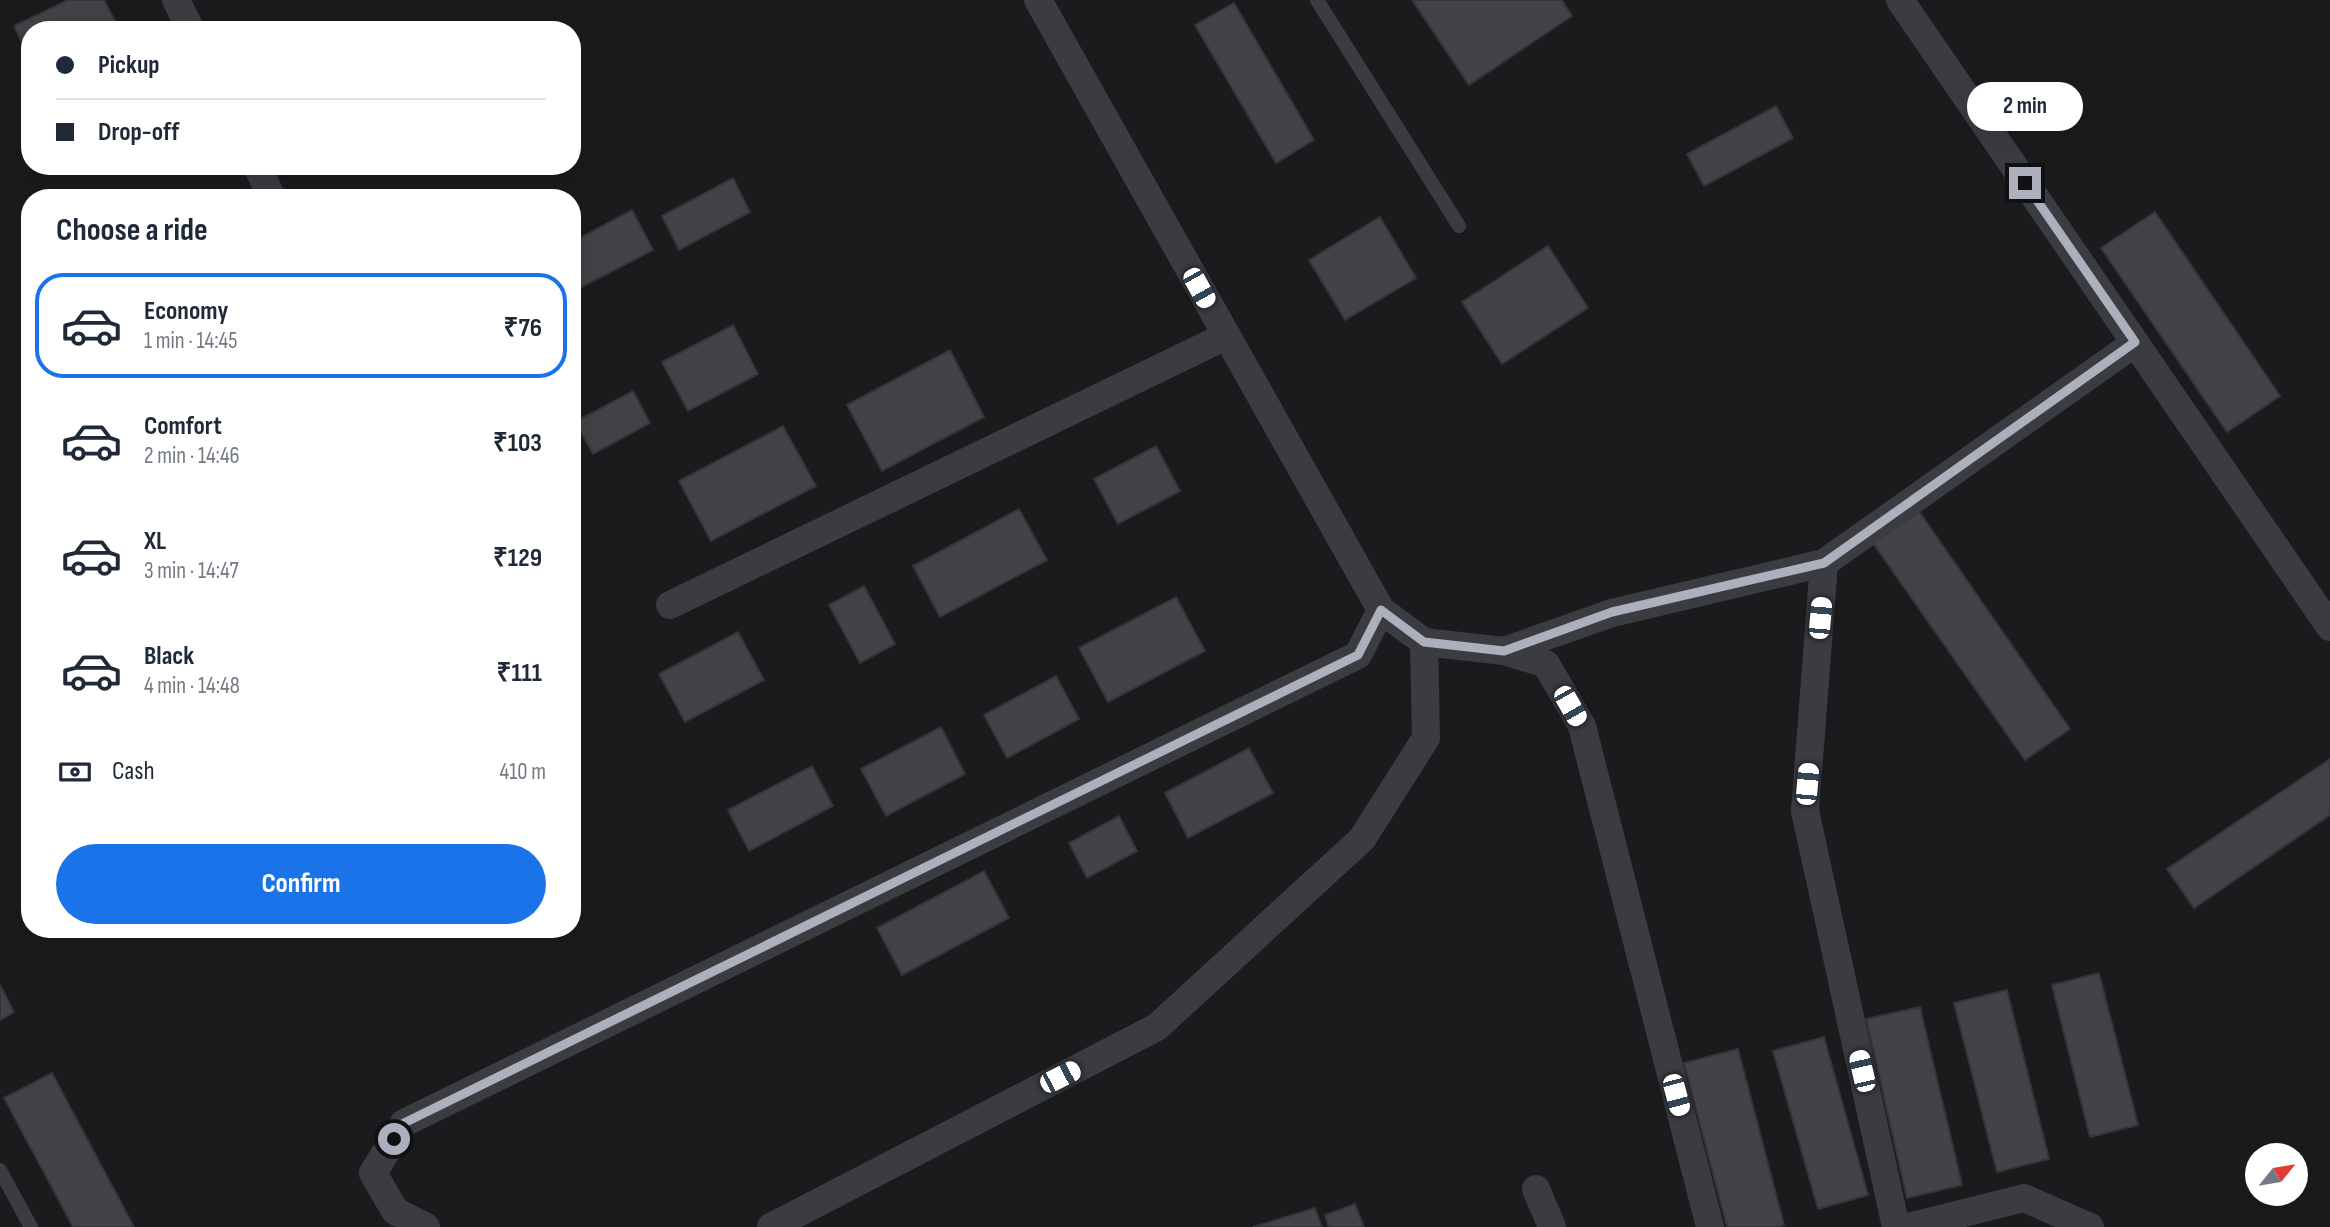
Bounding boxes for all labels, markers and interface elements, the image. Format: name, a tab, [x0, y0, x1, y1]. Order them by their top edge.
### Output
text: Pickup	[98, 50, 160, 81]
callout: 2 min	[1967, 82, 2083, 130]
text: 2 min	[2003, 92, 2047, 120]
text: Drop-off	[98, 117, 179, 148]
route end	[2009, 167, 2041, 199]
text: Choose a ride	[56, 211, 208, 250]
car	[1180, 265, 1219, 311]
icon: car	[60, 294, 123, 357]
text: Economy	[144, 296, 228, 327]
text: ₹76	[504, 313, 542, 344]
text: 1 min · 14:45	[144, 327, 237, 355]
icon: car	[60, 409, 123, 472]
text: Comfort	[144, 411, 222, 442]
text: ₹103	[493, 428, 542, 459]
text: 2 min · 14:46	[144, 442, 240, 470]
icon: car	[60, 524, 123, 587]
text: XL	[144, 526, 166, 557]
text: ₹129	[493, 543, 542, 574]
text: 3 min · 14:47	[144, 557, 239, 585]
car	[1808, 596, 1833, 640]
icon: car	[60, 639, 123, 702]
text: Black	[144, 641, 194, 672]
text: ₹111	[497, 658, 542, 689]
text: 4 min · 14:48	[144, 672, 240, 700]
car	[1551, 683, 1590, 729]
icon: cash	[56, 753, 94, 791]
text: Cash	[112, 756, 155, 787]
text: 410 m	[500, 758, 546, 786]
car	[1795, 762, 1820, 806]
button: Confirm	[56, 844, 546, 924]
car	[1848, 1048, 1877, 1094]
car	[1037, 1058, 1084, 1096]
car	[1661, 1072, 1692, 1118]
route start	[378, 1123, 410, 1155]
north arrow	[2245, 1143, 2308, 1206]
map controls	[2245, 1143, 2308, 1206]

